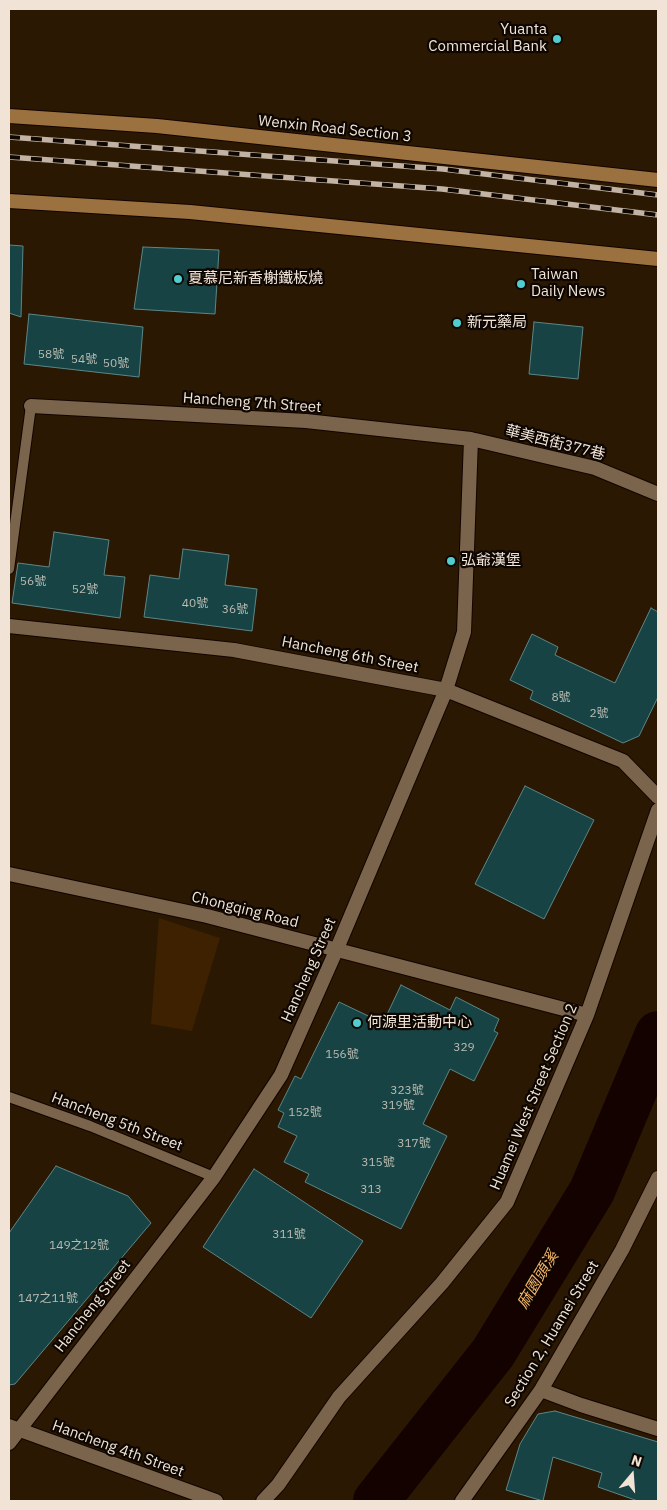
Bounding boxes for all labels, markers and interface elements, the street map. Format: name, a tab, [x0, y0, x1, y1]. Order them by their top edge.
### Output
place label: Yuanta Commercial Bank	[428, 21, 547, 56]
marker: Yuanta Commercial Bank	[551, 33, 563, 45]
street label: Wenxin Road Section 3	[257, 112, 413, 146]
place label: Taiwan Daily News	[531, 266, 605, 301]
place label: 夏慕尼新香榭鐵板燒	[188, 270, 323, 288]
marker: 夏慕尼新香榭鐵板燒	[172, 273, 184, 285]
marker: Taiwan Daily News	[515, 278, 527, 290]
place label: 新元藥局	[467, 314, 527, 332]
marker: 新元藥局	[451, 317, 463, 329]
house number: 58號	[38, 348, 64, 362]
house number: 54號	[71, 353, 97, 367]
house number: 50號	[103, 357, 129, 371]
street label: Hancheng 7th Street	[182, 389, 322, 417]
street label: 華美西街377巷	[503, 422, 607, 464]
place label: 弘爺漢堡	[461, 552, 521, 570]
marker: 弘爺漢堡	[445, 555, 457, 567]
house number: 56號	[20, 575, 46, 589]
house number: 52號	[72, 583, 98, 597]
house number: 40號	[182, 597, 208, 611]
house number: 36號	[222, 603, 248, 617]
street label: Hancheng 6th Street	[280, 633, 420, 677]
house number: 8號	[551, 691, 571, 705]
house number: 2號	[589, 707, 609, 721]
street label: Chongqing Road	[190, 888, 300, 932]
street label: Hancheng Street	[278, 915, 340, 1025]
street label: Huamei West Street Section 2	[486, 1001, 582, 1193]
place label: 何源里活動中心	[367, 1014, 472, 1032]
marker: 何源里活動中心	[351, 1017, 363, 1029]
house number: 329	[453, 1041, 475, 1055]
house number: 156號	[325, 1048, 359, 1062]
house number: 323號	[390, 1084, 424, 1098]
street label: Hancheng 5th Street	[49, 1089, 185, 1155]
house number: 319號	[381, 1099, 415, 1113]
house number: 152號	[288, 1106, 322, 1120]
house number: 317號	[397, 1137, 431, 1151]
house number: 315號	[361, 1156, 395, 1170]
house number: 313	[360, 1183, 382, 1197]
house number: 311號	[272, 1228, 306, 1242]
house number: 149之12號	[49, 1239, 109, 1253]
water label: 麻園頭溪	[513, 1248, 563, 1312]
street label: Hancheng Street	[51, 1256, 135, 1356]
street label: Section 2, Huamei Street	[501, 1258, 603, 1410]
house number: 147之11號	[18, 1292, 78, 1306]
street label: Hancheng 4th Street	[50, 1417, 186, 1481]
north arrow	[607, 1450, 657, 1500]
text: N	[629, 1451, 644, 1471]

